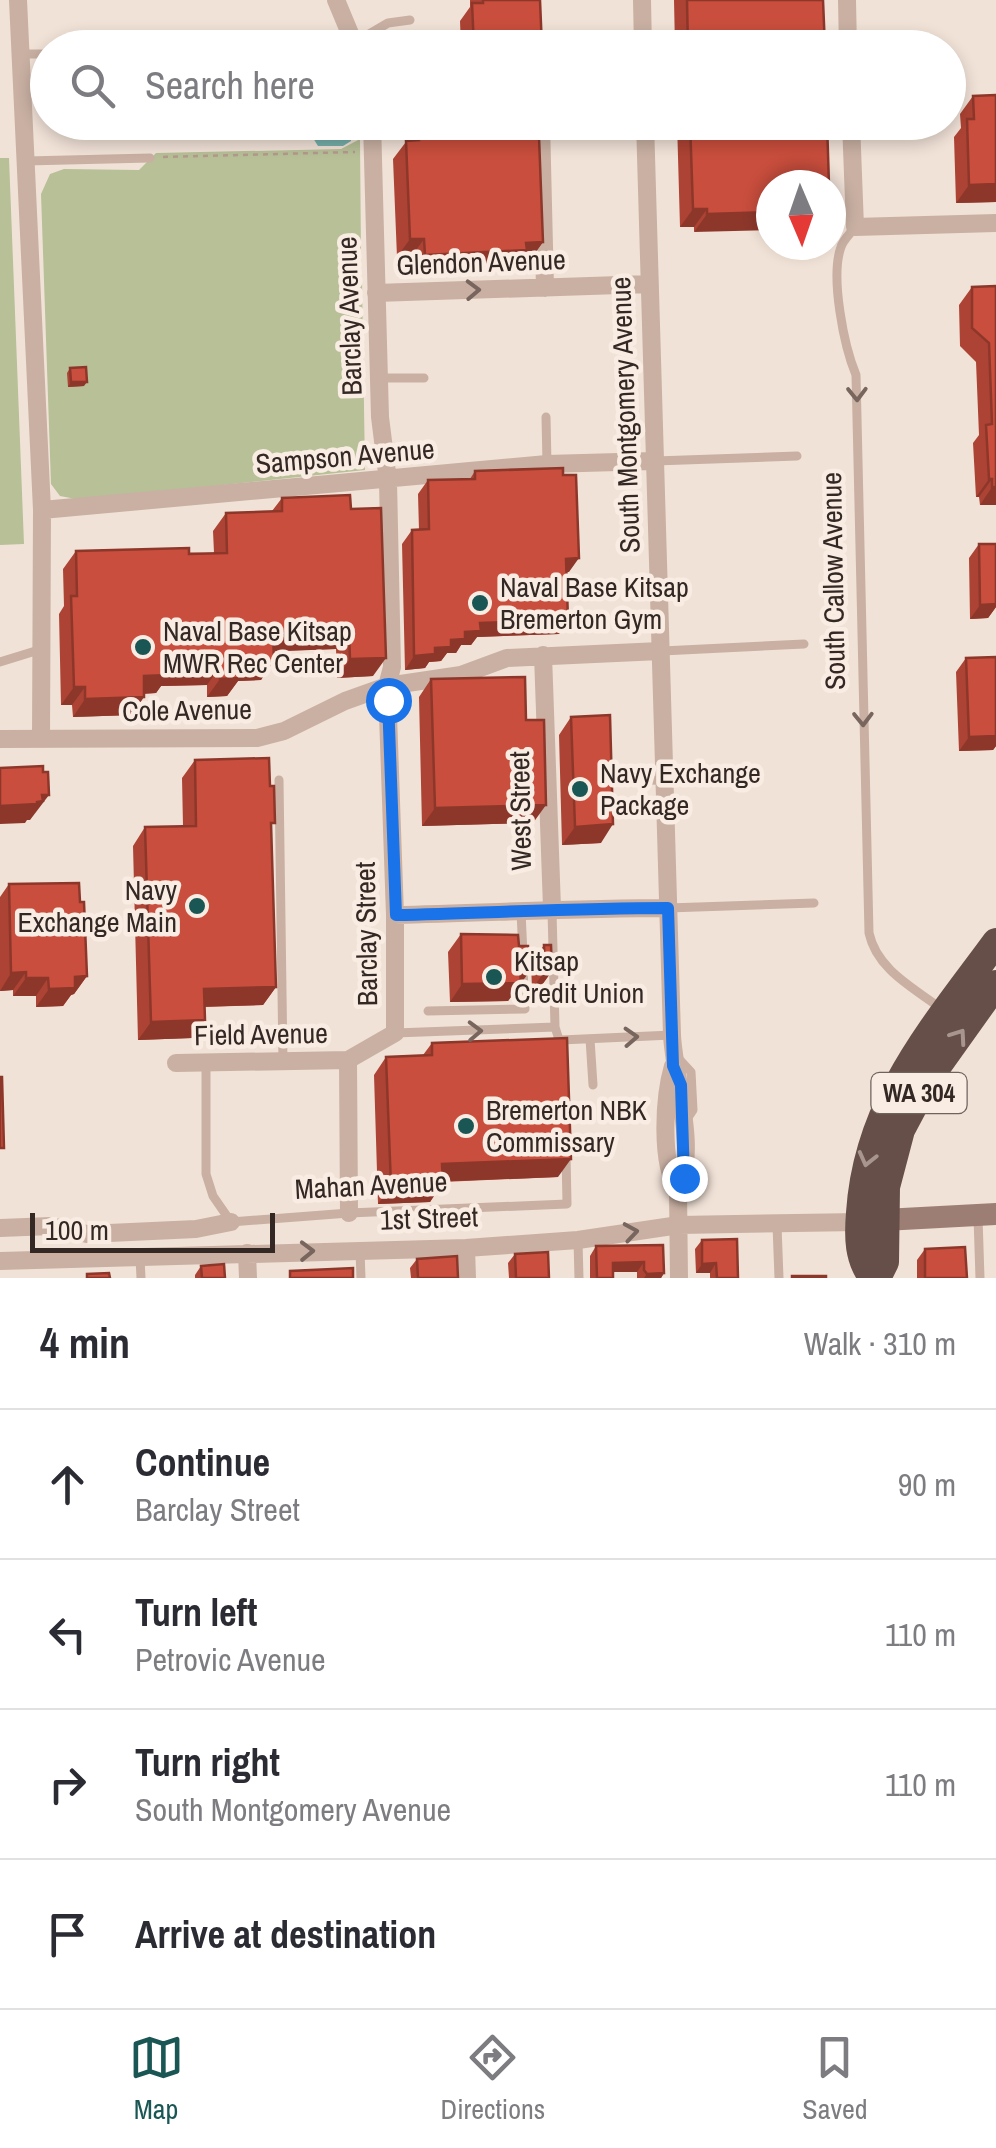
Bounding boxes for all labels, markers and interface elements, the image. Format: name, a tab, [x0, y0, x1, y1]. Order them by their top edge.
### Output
search box	[30, 30, 966, 140]
icon: search	[65, 58, 120, 113]
text: Search here	[145, 60, 315, 111]
north arrow	[756, 170, 846, 260]
street label: Barclay Avenue	[327, 236, 371, 396]
street label: Glendon Avenue	[396, 240, 566, 284]
street label: South Montgomery Avenue	[601, 276, 649, 554]
one-way arrow	[466, 279, 482, 300]
one-way arrow	[846, 387, 867, 403]
street label: Sampson Avenue	[254, 429, 436, 483]
street label: South Callow Avenue	[812, 472, 854, 690]
place label: Naval Base Kitsap Bremerton Gym	[500, 568, 689, 638]
marker: Naval Base Kitsap Bremerton Gym	[469, 592, 491, 614]
place label: Naval Base Kitsap MWR Rec Center	[163, 612, 352, 682]
marker: Naval Base Kitsap MWR Rec Center	[132, 636, 154, 658]
route start	[366, 678, 412, 724]
street label: Cole Avenue	[122, 690, 252, 730]
one-way arrow	[853, 712, 874, 728]
street label: West Street	[500, 751, 540, 871]
place label: Navy Exchange Package	[600, 754, 761, 824]
marker: Navy Exchange Package	[569, 778, 591, 800]
street label: Barclay Street	[346, 862, 386, 1006]
place label: Navy Exchange Main	[17, 871, 178, 941]
marker: Navy Exchange Main	[186, 895, 208, 917]
place label: Kitsap Credit Union	[514, 942, 644, 1012]
marker: Kitsap Credit Union	[483, 966, 505, 988]
street label: Field Avenue	[194, 1014, 328, 1054]
one-way arrow	[467, 1021, 483, 1042]
one-way arrow	[623, 1027, 639, 1048]
one-way arrow	[947, 1029, 964, 1047]
road number: WA 304	[872, 1073, 966, 1113]
place label: Bremerton NBK Commissary	[486, 1091, 647, 1161]
marker: Bremerton NBK Commissary	[455, 1115, 477, 1137]
one-way arrow	[858, 1150, 879, 1167]
route end	[662, 1156, 708, 1202]
street label: Mahan Avenue	[294, 1162, 448, 1208]
street label: 1st Street	[379, 1197, 479, 1239]
scale bar	[30, 1208, 275, 1252]
text: 100 m	[45, 1211, 109, 1249]
one-way arrow	[623, 1223, 640, 1244]
one-way arrow	[300, 1241, 316, 1262]
text: 4 min	[40, 1315, 130, 1371]
text: Walk · 310 m	[804, 1322, 956, 1365]
text: Continue	[135, 1437, 270, 1488]
icon: ahead	[40, 1457, 95, 1512]
text: 90 m	[898, 1463, 956, 1506]
text: Barclay Street	[135, 1488, 300, 1531]
text: Turn left	[135, 1587, 257, 1638]
icon: left	[40, 1607, 95, 1662]
text: 110 m	[885, 1613, 956, 1656]
text: Petrovic Avenue	[135, 1638, 326, 1681]
text: Turn right	[135, 1737, 280, 1788]
icon: right	[40, 1757, 95, 1812]
text: 110 m	[885, 1763, 956, 1806]
text: South Montgomery Avenue	[135, 1788, 451, 1831]
icon: arrive	[40, 1907, 95, 1962]
text: Arrive at destination	[135, 1909, 436, 1960]
tab: Map	[129, 2030, 184, 2128]
tab: Directions	[441, 2030, 545, 2128]
tab: Saved	[802, 2030, 867, 2128]

